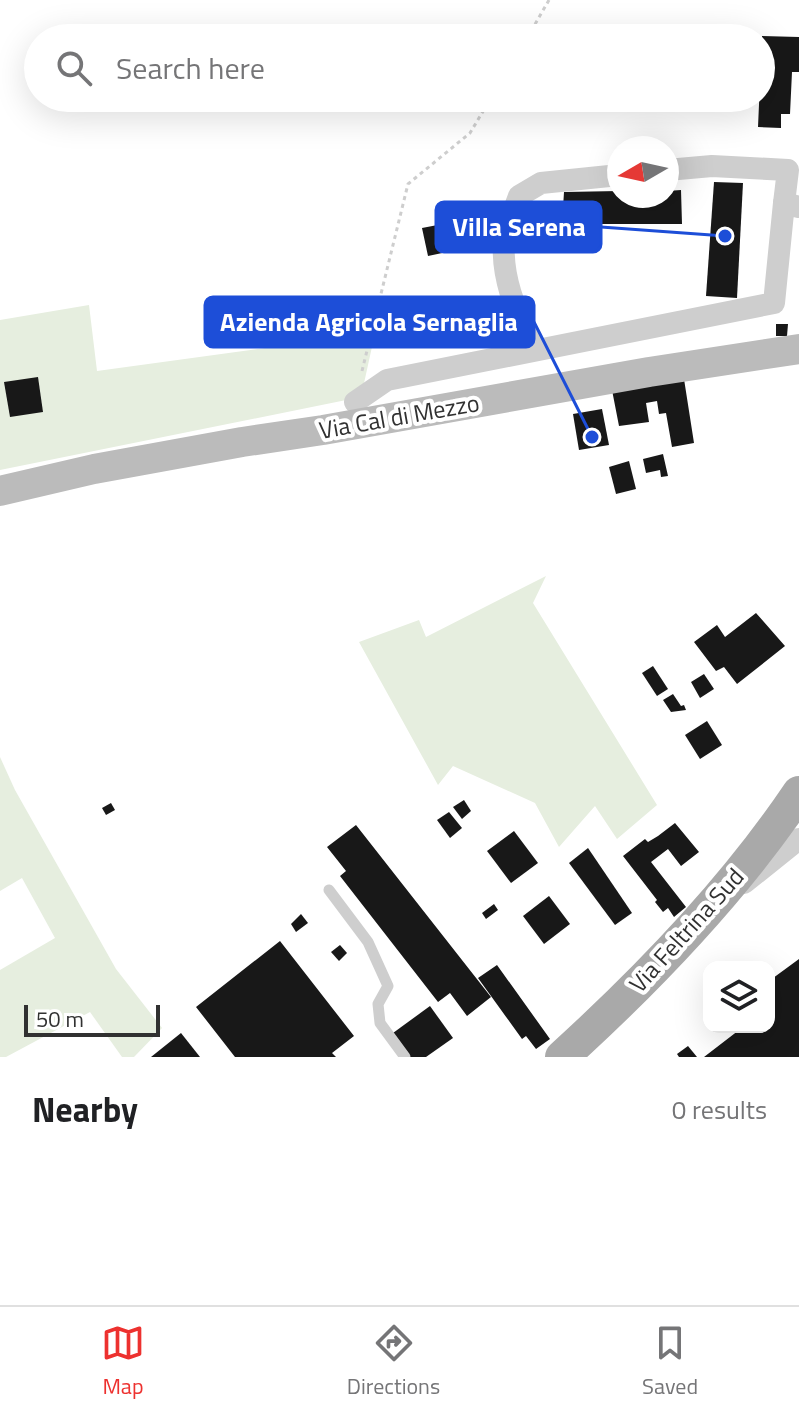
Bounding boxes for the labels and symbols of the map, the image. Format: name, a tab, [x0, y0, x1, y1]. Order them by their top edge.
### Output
north arrow	[607, 136, 679, 208]
callout: Villa Serena	[436, 202, 601, 252]
text: Villa Serena	[452, 207, 586, 246]
callout: Azienda Agricola Sernaglia	[205, 297, 534, 347]
text: Azienda Agricola Sernaglia	[220, 302, 518, 341]
street label: Via Cal di Mezzo	[316, 384, 482, 448]
street label: Via Feltrina Sud	[620, 860, 752, 1000]
scale bar	[24, 1001, 160, 1037]

